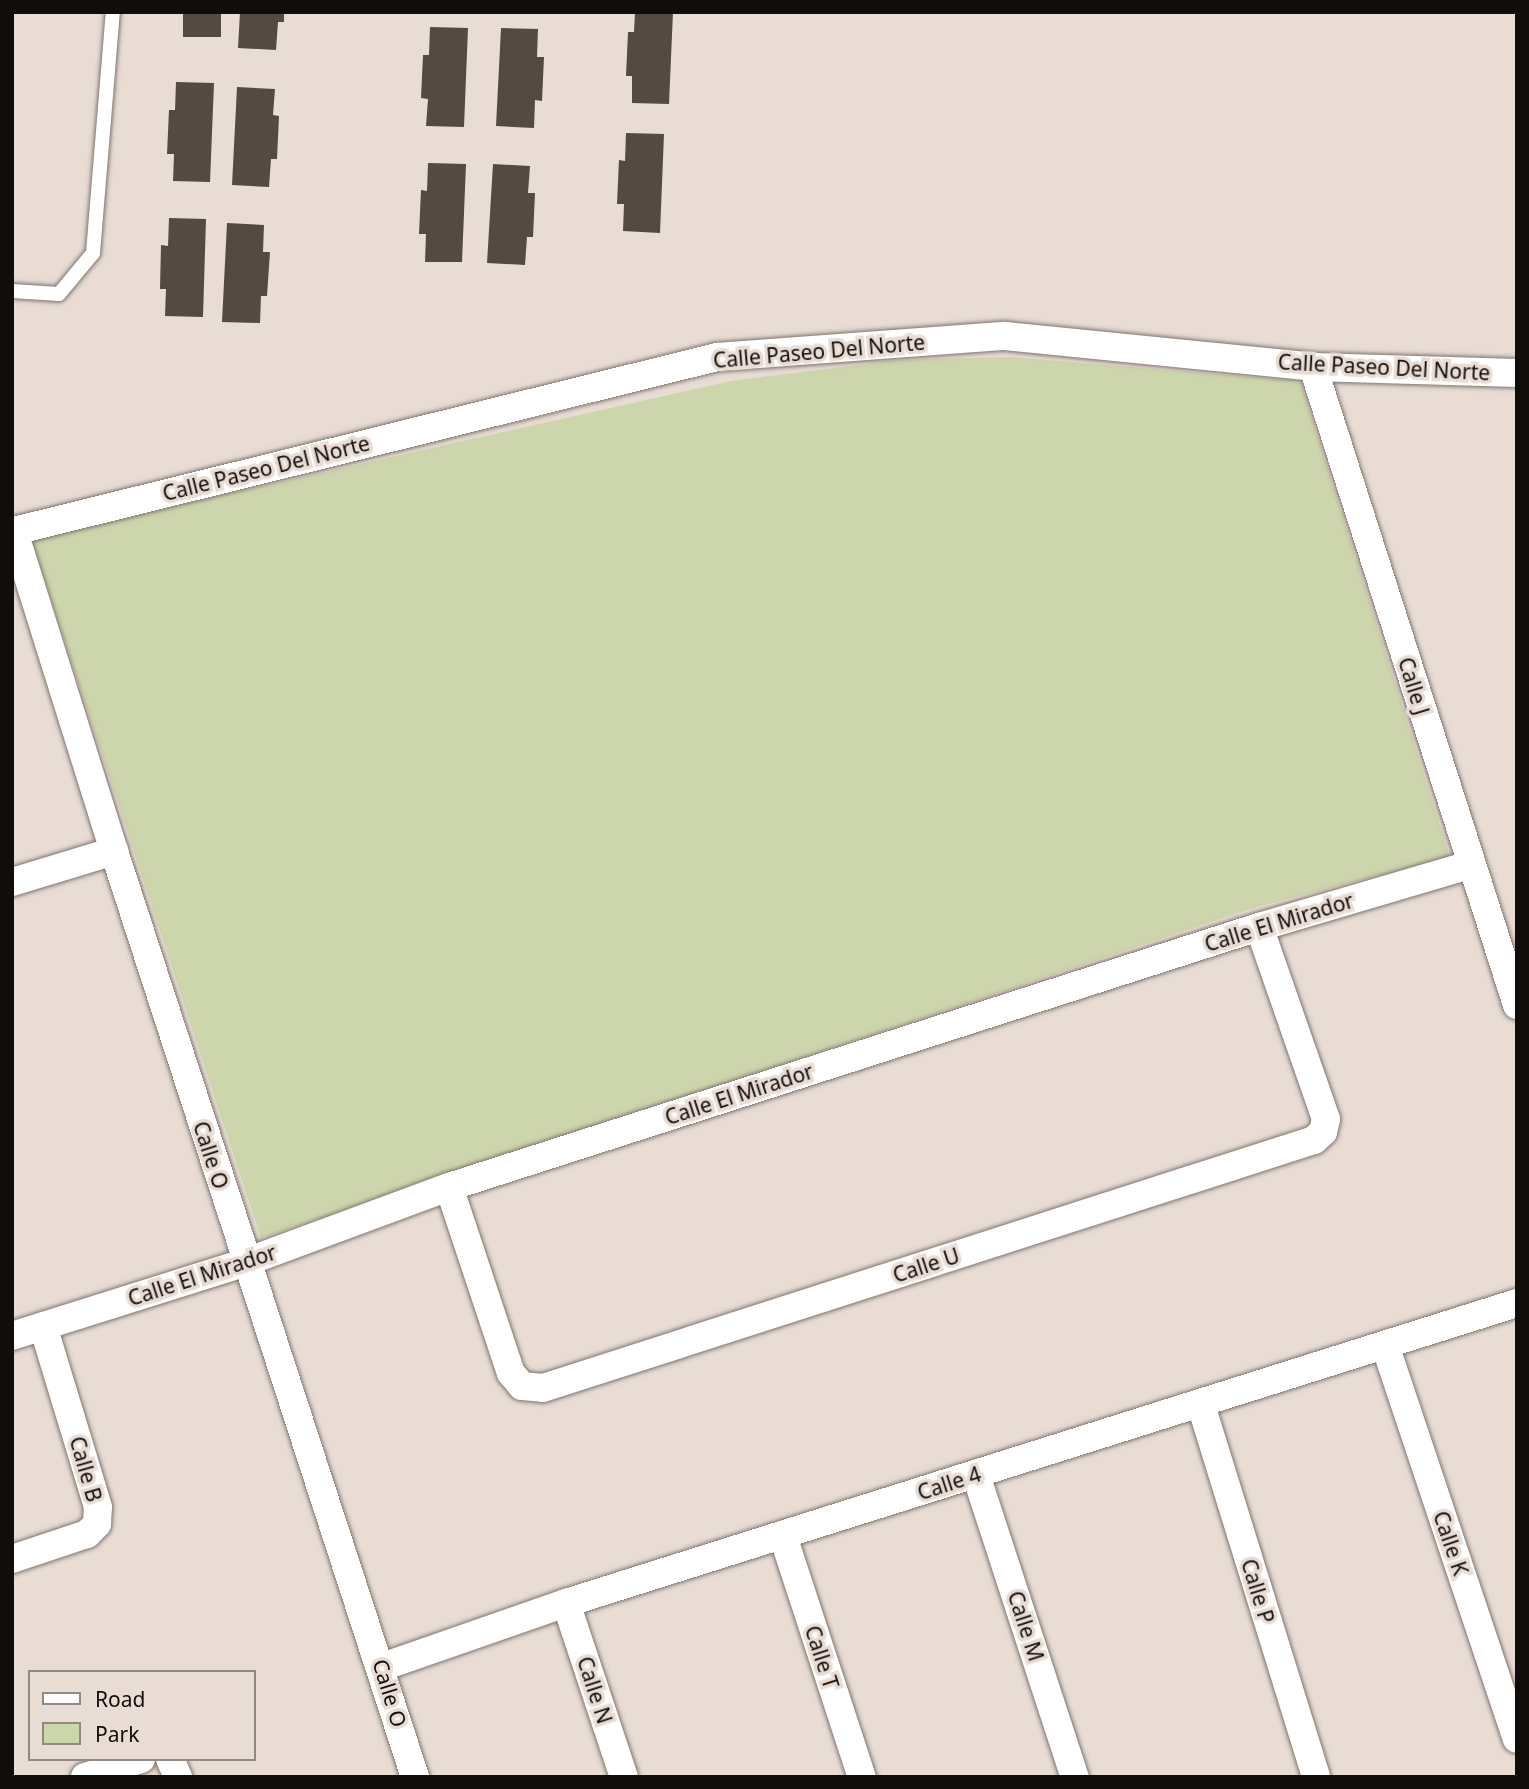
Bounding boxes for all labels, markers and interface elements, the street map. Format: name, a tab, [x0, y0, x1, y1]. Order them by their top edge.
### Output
street label: Calle Paseo Del Norte	[712, 329, 926, 373]
street label: Calle Paseo Del Norte	[1277, 349, 1491, 385]
street label: Calle Paseo Del Norte	[160, 430, 372, 506]
street label: Calle J	[1393, 654, 1435, 718]
street label: Calle El Mirador	[1201, 887, 1357, 957]
street label: Calle El Mirador	[662, 1058, 816, 1130]
street label: Calle O	[188, 1118, 234, 1192]
street label: Calle El Mirador	[125, 1239, 279, 1311]
street label: Calle U	[890, 1242, 962, 1288]
street label: Calle B	[65, 1433, 107, 1505]
street label: Calle 4	[914, 1461, 984, 1505]
street label: Calle K	[1428, 1508, 1474, 1578]
street label: Calle P	[1236, 1556, 1280, 1626]
street label: Calle M	[1003, 1588, 1049, 1664]
street label: Calle T	[800, 1622, 844, 1692]
street label: Calle N	[572, 1653, 618, 1727]
street label: Calle O	[368, 1656, 412, 1730]
legend	[28, 1670, 256, 1761]
text: Road	[95, 1685, 145, 1713]
text: Park	[95, 1720, 139, 1748]

